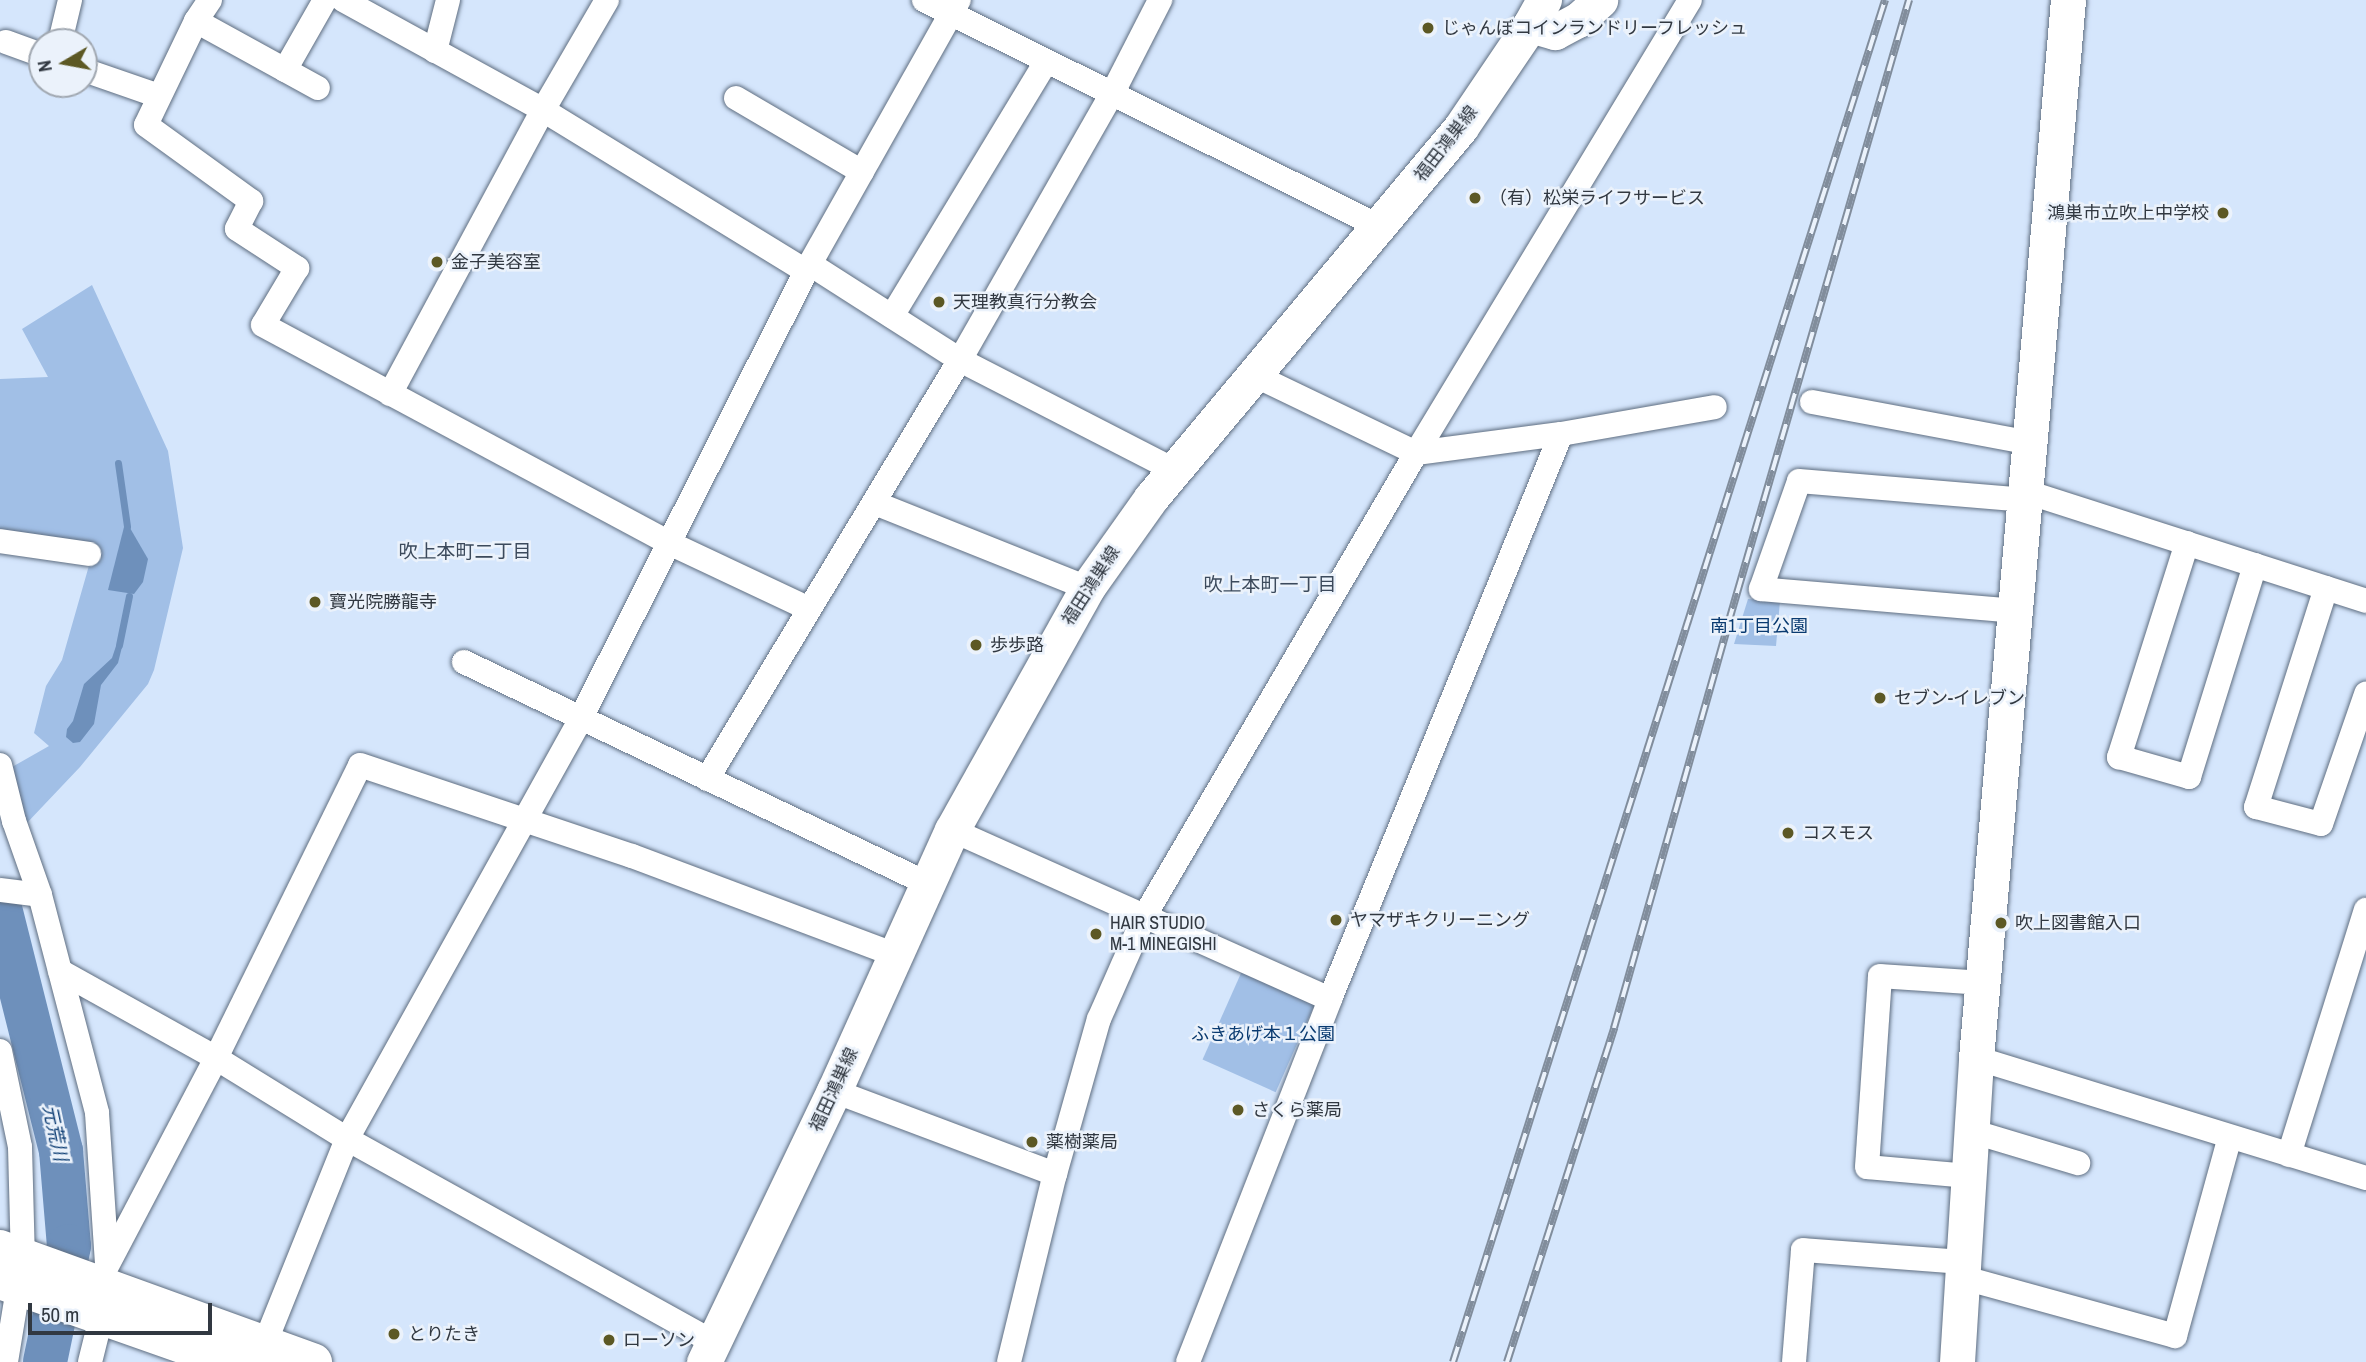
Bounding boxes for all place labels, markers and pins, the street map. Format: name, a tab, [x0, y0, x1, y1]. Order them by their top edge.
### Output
place label: じゃんぼコインランドリーフレッシュ	[1442, 17, 1748, 39]
marker: じゃんぼコインランドリーフレッシュ	[1420, 20, 1436, 36]
place label: （有）松栄ライフサービス	[1489, 187, 1705, 209]
marker: （有）松栄ライフサービス	[1467, 190, 1483, 206]
place label: 鴻巣市立吹上中学校	[2047, 202, 2209, 224]
marker: 鴻巣市立吹上中学校	[2215, 205, 2231, 221]
place label: 金子美容室	[451, 251, 541, 273]
marker: 金子美容室	[429, 254, 445, 270]
place label: 天理教真行分教会	[953, 291, 1097, 313]
marker: 天理教真行分教会	[931, 294, 947, 310]
place label: 寶光院勝龍寺	[329, 591, 437, 613]
marker: 寶光院勝龍寺	[307, 594, 323, 610]
place label: 歩歩路	[990, 634, 1044, 656]
marker: 歩歩路	[968, 637, 984, 653]
place label: セブン-イレブン	[1894, 687, 2025, 709]
marker: セブン-イレブン	[1872, 690, 1888, 706]
place label: コスモス	[1802, 822, 1874, 844]
marker: コスモス	[1780, 825, 1796, 841]
place label: ヤマザキクリーニング	[1350, 909, 1530, 931]
marker: ヤマザキクリーニング	[1328, 912, 1344, 928]
place label: 吹上図書館入口	[2015, 912, 2141, 934]
place label: HAIR STUDIO M-1 MINEGISHI	[1110, 913, 1217, 956]
marker: 吹上図書館入口	[1993, 915, 2009, 931]
marker: HAIR STUDIO M-1 MINEGISHI	[1088, 926, 1104, 942]
place label: さくら薬局	[1252, 1099, 1342, 1121]
marker: さくら薬局	[1230, 1102, 1246, 1118]
place label: 薬樹薬局	[1046, 1131, 1118, 1153]
marker: 薬樹薬局	[1024, 1134, 1040, 1150]
place label: とりたき	[408, 1323, 480, 1345]
marker: とりたき	[386, 1326, 402, 1342]
place label: ローソン	[623, 1329, 695, 1351]
marker: ローソン	[601, 1332, 617, 1348]

